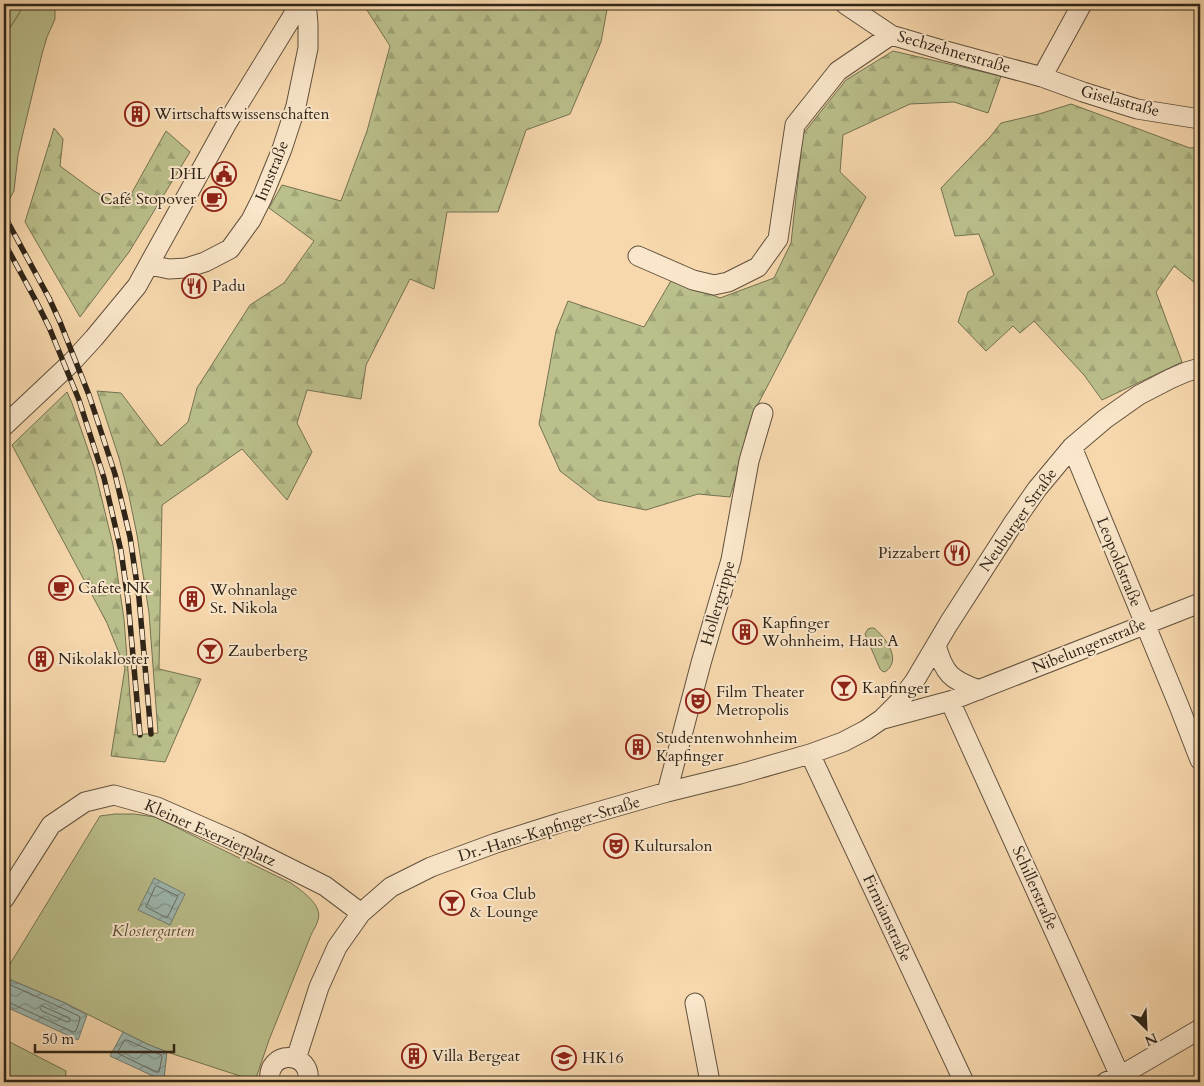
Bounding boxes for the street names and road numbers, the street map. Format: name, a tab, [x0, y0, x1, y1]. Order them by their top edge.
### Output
street label: Sechzehnerstraße	[895, 25, 1013, 79]
street label: Giselastraße	[1078, 80, 1162, 122]
street label: Innstraße	[250, 137, 294, 205]
street label: Neuburger Straße	[974, 464, 1062, 576]
street label: Leopoldstraße	[1091, 514, 1147, 610]
street label: Hollergrippe	[695, 558, 741, 648]
street label: Nibelungenstraße	[1029, 613, 1149, 679]
street label: Dr.-Hans-Kapfinger-Straße	[455, 791, 643, 867]
street label: Kleiner Exerzierplatz	[141, 794, 279, 872]
street label: Schillerstraße	[1007, 843, 1063, 933]
street label: Firmianstraße	[857, 871, 917, 965]

